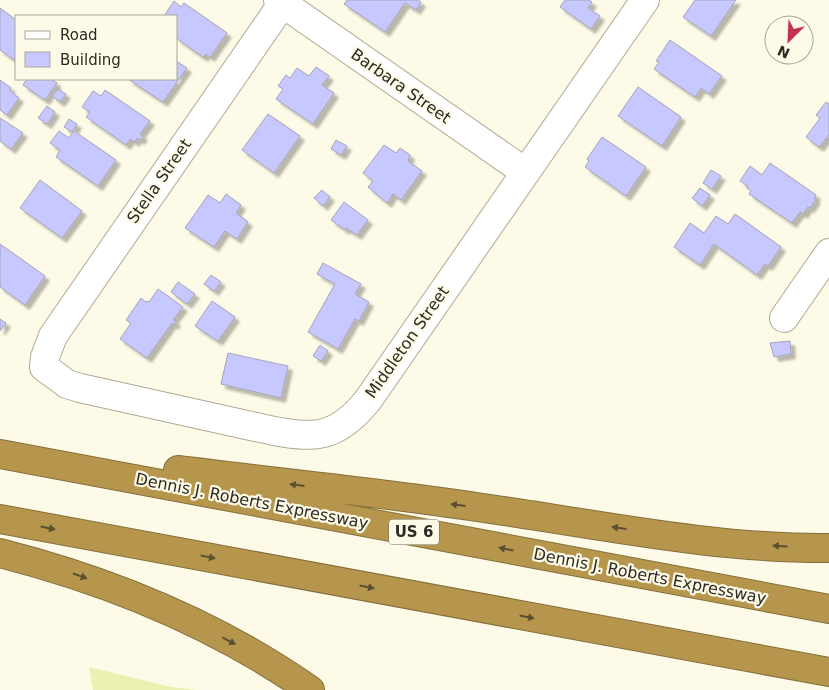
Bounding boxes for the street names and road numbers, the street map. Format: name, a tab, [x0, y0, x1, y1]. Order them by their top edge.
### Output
street label: Barbara Street	[347, 45, 455, 127]
street label: Stella Street	[123, 135, 195, 227]
street label: Middleton Street	[361, 282, 453, 402]
street label: Dennis J. Roberts Expressway	[134, 469, 370, 533]
road number: US 6	[389, 520, 439, 544]
street label: Dennis J. Roberts Expressway	[532, 544, 768, 608]

